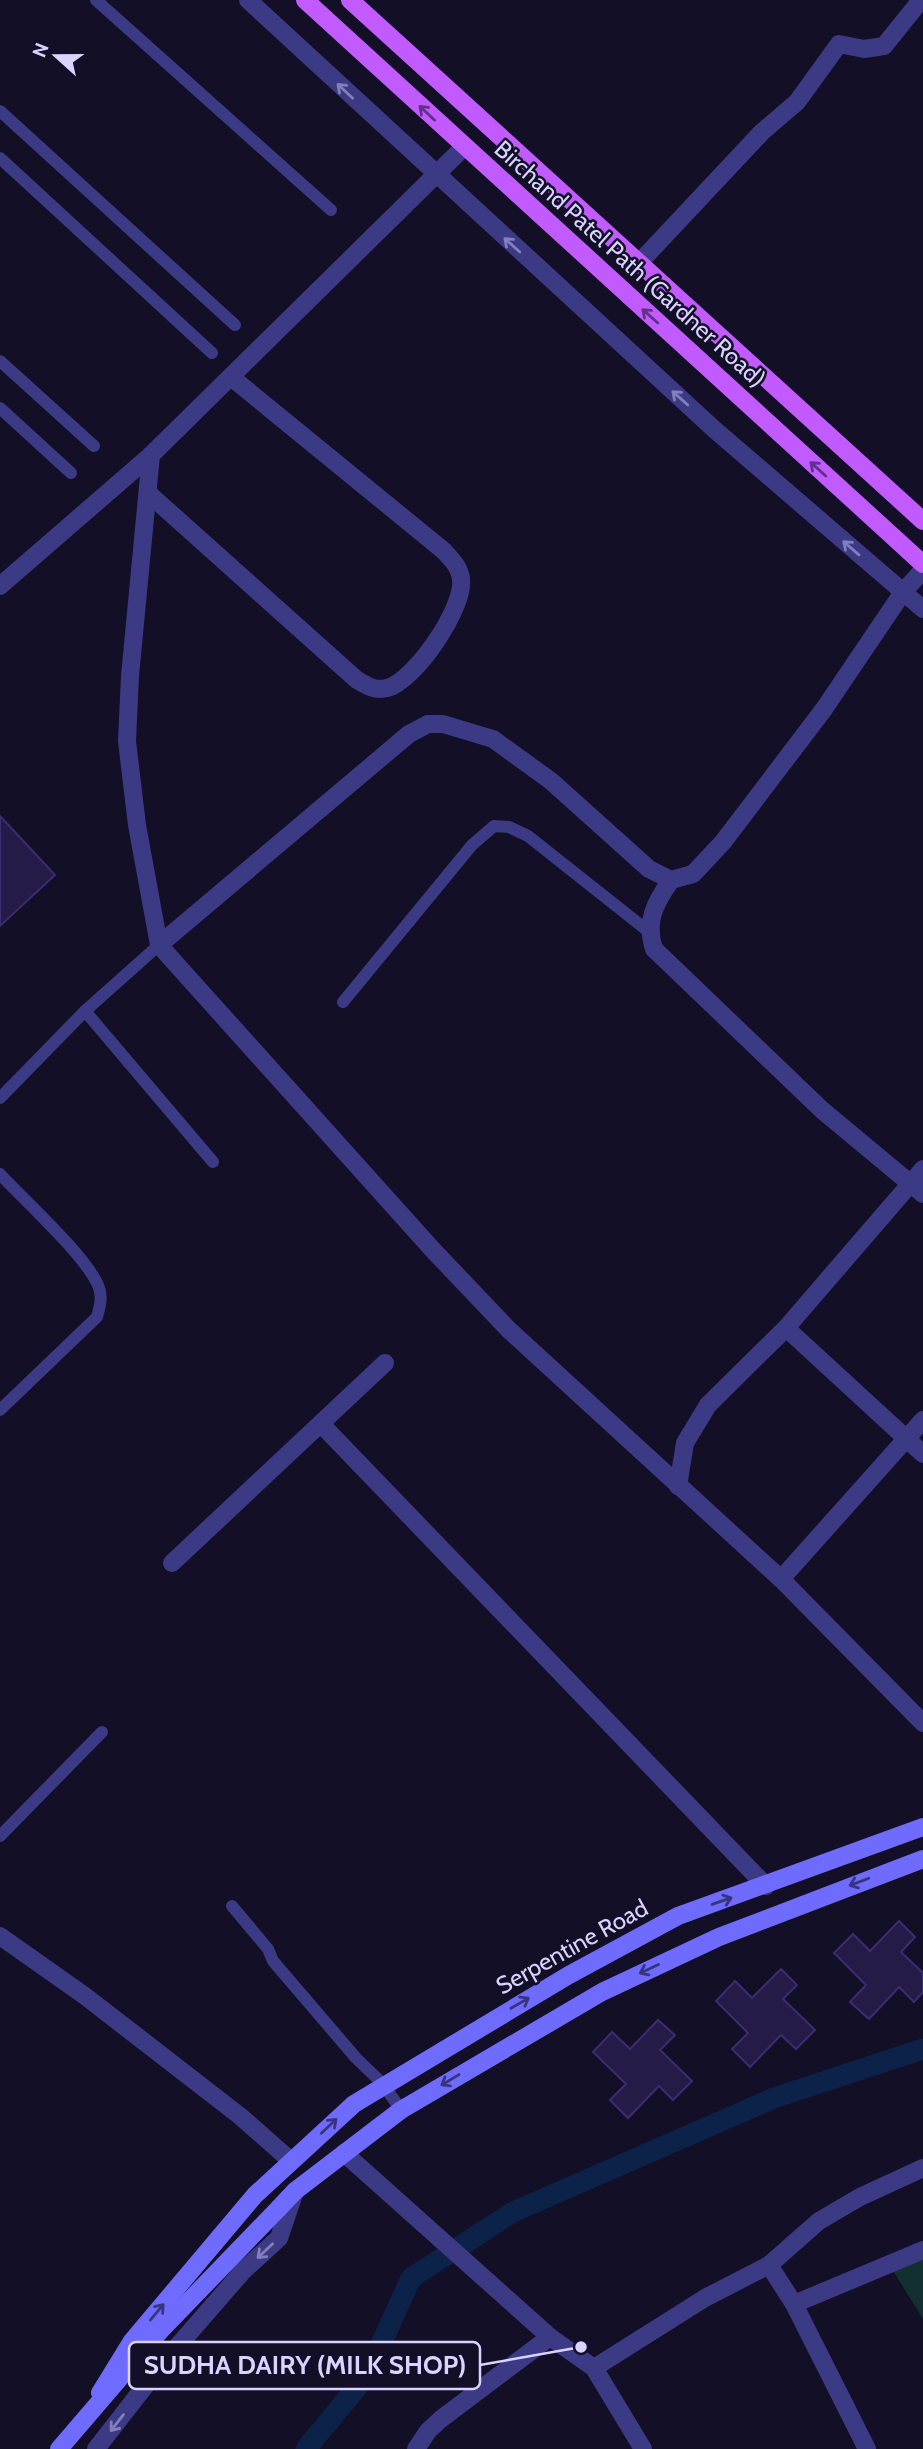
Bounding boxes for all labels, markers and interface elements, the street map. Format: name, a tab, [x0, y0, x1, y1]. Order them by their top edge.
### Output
north arrow	[21, 21, 91, 91]
text: N	[27, 40, 54, 60]
one-way arrow	[337, 82, 354, 99]
one-way arrow	[418, 105, 436, 121]
street label: Birchand Patel Path (Gardner Road)	[489, 134, 772, 393]
one-way arrow	[503, 237, 521, 253]
one-way arrow	[642, 307, 659, 324]
one-way arrow	[672, 390, 689, 407]
one-way arrow	[810, 460, 827, 477]
one-way arrow	[843, 540, 861, 556]
one-way arrow	[849, 1877, 870, 1890]
street label: Serpentine Road	[491, 1893, 653, 2000]
one-way arrow	[711, 1894, 733, 1906]
one-way arrow	[639, 1963, 660, 1977]
one-way arrow	[509, 1996, 529, 2010]
one-way arrow	[441, 2073, 461, 2087]
one-way arrow	[320, 2118, 337, 2135]
one-way arrow	[257, 2242, 274, 2259]
one-way arrow	[149, 2303, 165, 2321]
callout: SUDHA DAIRY (MILK SHOP)	[129, 2342, 480, 2389]
text: SUDHA DAIRY (MILK SHOP)	[144, 2349, 466, 2381]
one-way arrow	[109, 2413, 124, 2431]

